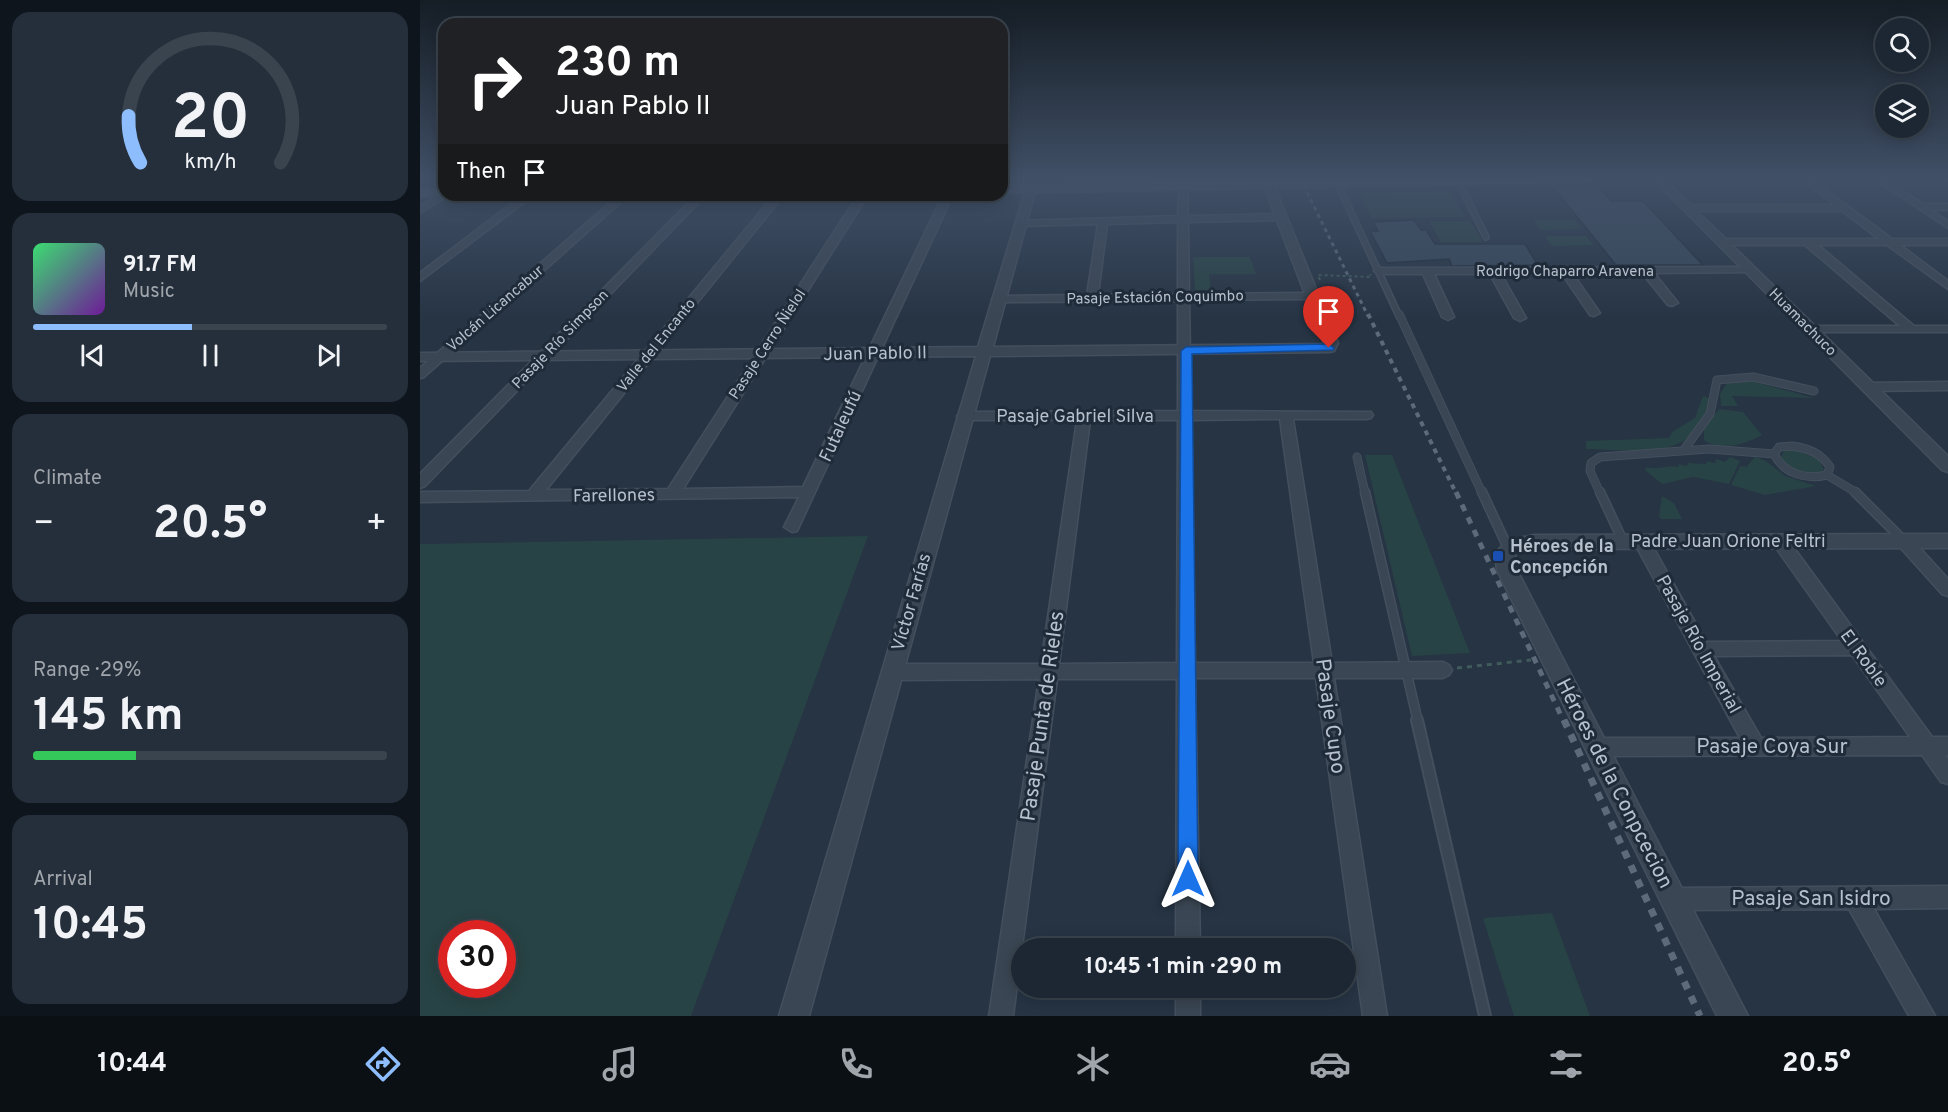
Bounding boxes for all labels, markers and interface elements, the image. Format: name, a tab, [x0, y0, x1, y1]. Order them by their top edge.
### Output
map controls	[1875, 18, 1929, 138]
button: search	[1875, 18, 1929, 72]
text: 230 m	[555, 38, 680, 91]
icon: right	[456, 42, 534, 120]
text: 20	[170, 83, 250, 162]
button: layers	[1875, 84, 1929, 138]
text: Juan Pablo II	[555, 90, 711, 124]
text: km/h	[184, 150, 236, 177]
icon: arrive	[518, 156, 551, 189]
text: Then	[456, 159, 506, 186]
text: 91.7 FM	[123, 252, 197, 279]
street label: Volcán Licancabur	[444, 262, 549, 356]
street label: Rodrigo Chaparro Aravena	[1476, 263, 1654, 282]
text: Music	[123, 279, 175, 305]
street label: Huamachuco	[1764, 285, 1840, 361]
street label: Pasaje Río Simpson	[509, 286, 613, 394]
street label: Pasaje Cerro Ñielol	[725, 286, 811, 403]
pin	[1303, 286, 1354, 348]
street label: Pasaje Estación Coquimbo	[1066, 287, 1244, 310]
street label: Valle del Encanto	[614, 295, 701, 397]
icon: arrive	[1312, 295, 1345, 328]
icon: previous	[76, 339, 109, 372]
icon: pause	[194, 339, 227, 372]
icon: next	[312, 339, 345, 372]
street label: Juan Pablo II	[823, 342, 927, 367]
street label: Futaleufú	[815, 387, 868, 466]
street label: Pasaje Gabriel Silva	[996, 406, 1154, 429]
text: Climate	[33, 466, 102, 492]
street label: Farellones	[573, 484, 655, 509]
text: 20.5°	[153, 497, 267, 554]
text: −	[33, 504, 54, 546]
text: +	[366, 504, 387, 546]
street label: Padre Juan Orione Feltri	[1630, 531, 1826, 554]
place label: Héroes de la Concepción	[1510, 536, 1614, 580]
marker: Héroes de la Concepción	[1491, 549, 1505, 563]
street label: Víctor Farías	[887, 551, 937, 654]
street label: Pasaje Río Imperial	[1650, 572, 1745, 718]
street label: Pasaje Punta de Rieles	[1015, 609, 1072, 823]
street label: El Roble	[1834, 626, 1891, 692]
street label: Pasaje Cupo	[1308, 657, 1351, 776]
text: Range · 29%	[33, 658, 141, 684]
street label: Héroes de la Conpcecion	[1549, 674, 1678, 893]
text: 145 km	[33, 689, 183, 746]
street label: Pasaje Coya Sur	[1696, 734, 1848, 761]
position arrow	[1156, 847, 1220, 911]
text: Arrival	[33, 867, 93, 893]
street label: Pasaje San Isidro	[1731, 886, 1891, 913]
text: 10:45	[33, 898, 148, 955]
speed limit sign: 30	[438, 920, 516, 998]
text: 10:45 · 1 min · 290 m	[1085, 954, 1282, 981]
icon: directions	[362, 1043, 404, 1085]
icon: music	[599, 1043, 641, 1085]
icon: phone	[835, 1043, 877, 1085]
icon: climate	[1072, 1043, 1114, 1085]
icon: car	[1309, 1043, 1351, 1085]
icon: filters	[1545, 1043, 1587, 1085]
text: 10:44	[97, 1047, 167, 1081]
text: 20.5°	[1782, 1047, 1851, 1081]

